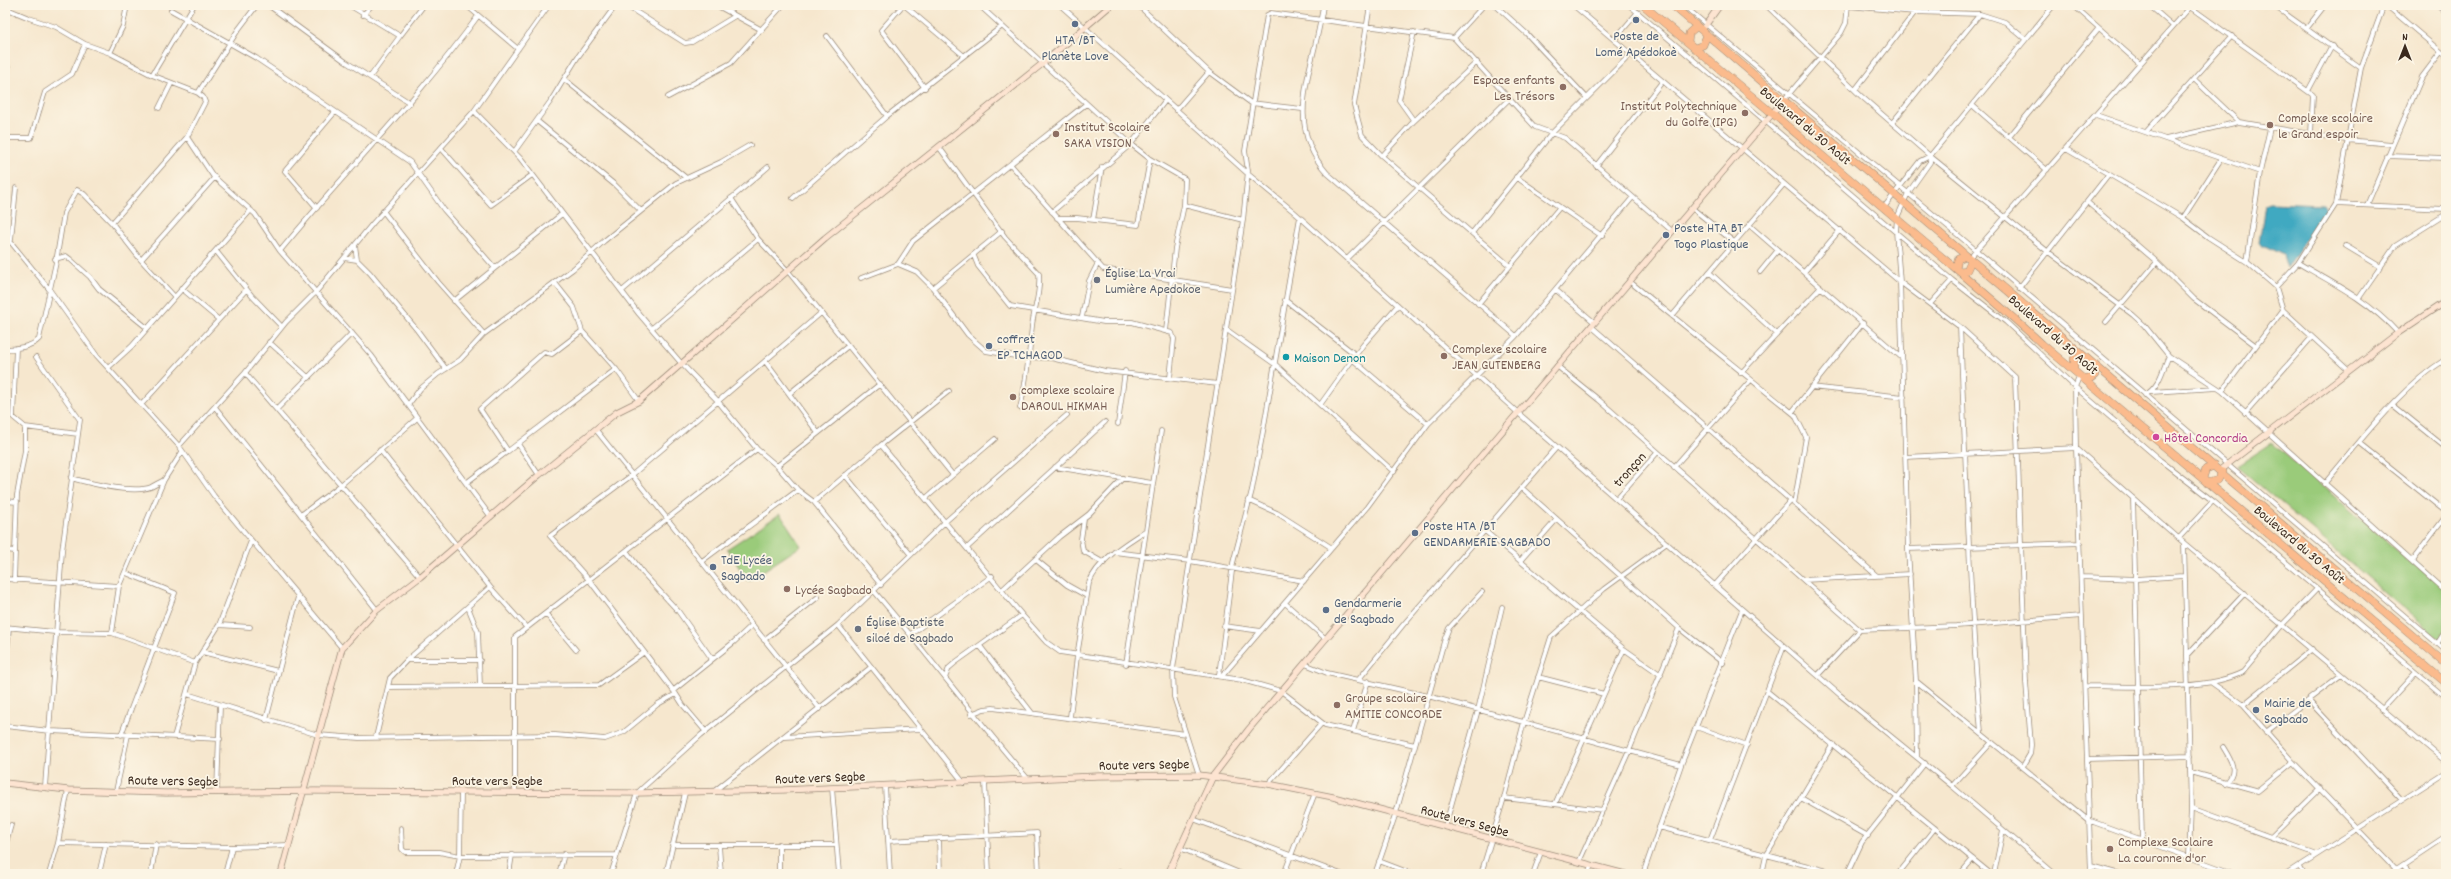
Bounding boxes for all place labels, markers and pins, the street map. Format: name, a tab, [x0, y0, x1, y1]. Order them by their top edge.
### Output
marker: Poste de Lomé Apédokoè	[1631, 15, 1641, 25]
marker: HTA /BT Planète Love	[1070, 19, 1080, 29]
place label: Poste de Lomé Apédokoè	[1595, 27, 1677, 63]
place label: HTA /BT Planète Love	[1041, 31, 1109, 67]
place label: Espace enfants Les Trésors	[1473, 71, 1555, 107]
marker: Espace enfants Les Trésors	[1558, 82, 1568, 92]
place label: Institut Polytechnique du Golfe (IPG)	[1621, 97, 1737, 133]
marker: Institut Polytechnique du Golfe (IPG)	[1740, 108, 1750, 118]
place label: Complexe scolaire le Grand espoir	[2278, 109, 2373, 145]
place label: Institut Scolaire SAKA VISION	[1064, 118, 1150, 154]
marker: Complexe scolaire le Grand espoir	[2265, 120, 2275, 130]
marker: Institut Scolaire SAKA VISION	[1051, 129, 1061, 139]
place label: Poste HTA BT Togo Plastique	[1674, 219, 1748, 255]
marker: Poste HTA BT Togo Plastique	[1661, 230, 1671, 240]
place label: Église La Vrai Lumière Apedokoe	[1105, 264, 1201, 300]
marker: Église La Vrai Lumière Apedokoe	[1092, 275, 1102, 285]
place label: coffret EP TCHAGOD	[997, 330, 1063, 366]
place label: Complexe scolaire JEAN GUTENBERG	[1452, 340, 1547, 376]
marker: coffret EP TCHAGOD	[984, 341, 994, 351]
place label: Maison Denon	[1294, 349, 1366, 369]
marker: Complexe scolaire JEAN GUTENBERG	[1439, 351, 1449, 361]
marker: Maison Denon	[1281, 352, 1291, 362]
place label: complexe scolaire DAROUL HIKMAH	[1021, 381, 1115, 417]
marker: complexe scolaire DAROUL HIKMAH	[1008, 392, 1018, 402]
place label: Hôtel Concordia	[2164, 429, 2248, 449]
marker: Hôtel Concordia	[2151, 432, 2161, 442]
place label: Poste HTA /BT GENDARMERIE SAGBADO	[1423, 517, 1551, 553]
marker: Poste HTA /BT GENDARMERIE SAGBADO	[1410, 528, 1420, 538]
place label: TdE Lycée Sagbado	[721, 551, 772, 587]
marker: TdE Lycée Sagbado	[708, 562, 718, 572]
place label: Lycée Sagbado	[795, 581, 872, 601]
marker: Lycée Sagbado	[782, 584, 792, 594]
place label: Gendarmerie de Sagbado	[1334, 594, 1402, 630]
marker: Gendarmerie de Sagbado	[1321, 605, 1331, 615]
place label: Église Baptiste siloé de Sagbado	[866, 613, 954, 649]
marker: Église Baptiste siloé de Sagbado	[853, 624, 863, 634]
place label: Groupe scolaire AMITIE CONCORDE	[1345, 689, 1443, 725]
place label: Mairie de Sagbado	[2264, 694, 2311, 730]
marker: Groupe scolaire AMITIE CONCORDE	[1332, 700, 1342, 710]
marker: Mairie de Sagbado	[2251, 705, 2261, 715]
place label: Complexe Scolaire La couronne d'or	[2118, 833, 2213, 869]
marker: Complexe Scolaire La couronne d'or	[2105, 844, 2115, 854]

